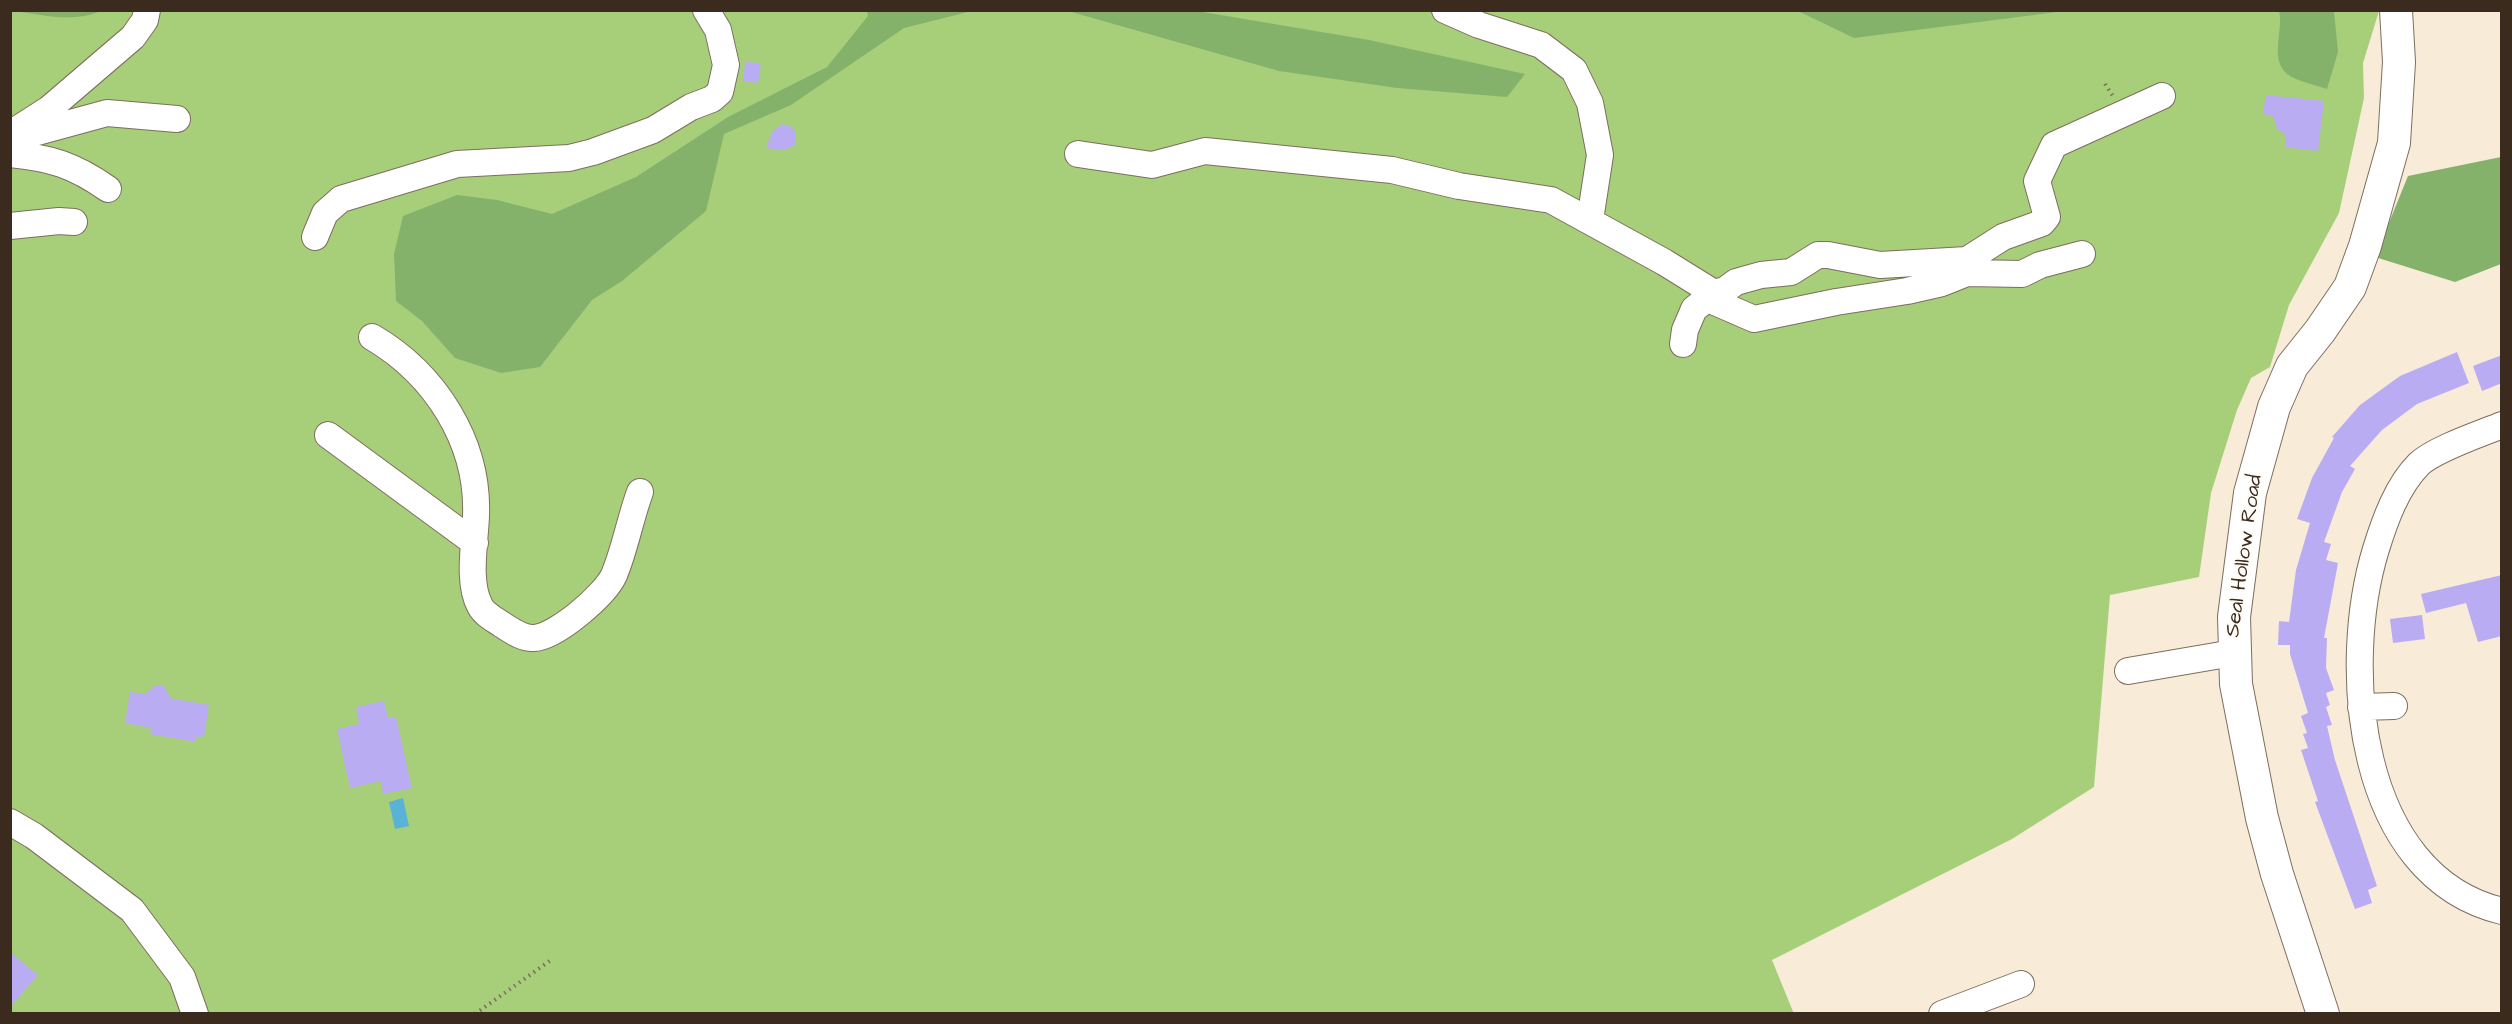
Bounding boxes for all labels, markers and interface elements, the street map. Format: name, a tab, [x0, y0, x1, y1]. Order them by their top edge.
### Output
street label: Seal Hollow Road	[2221, 473, 2269, 639]

